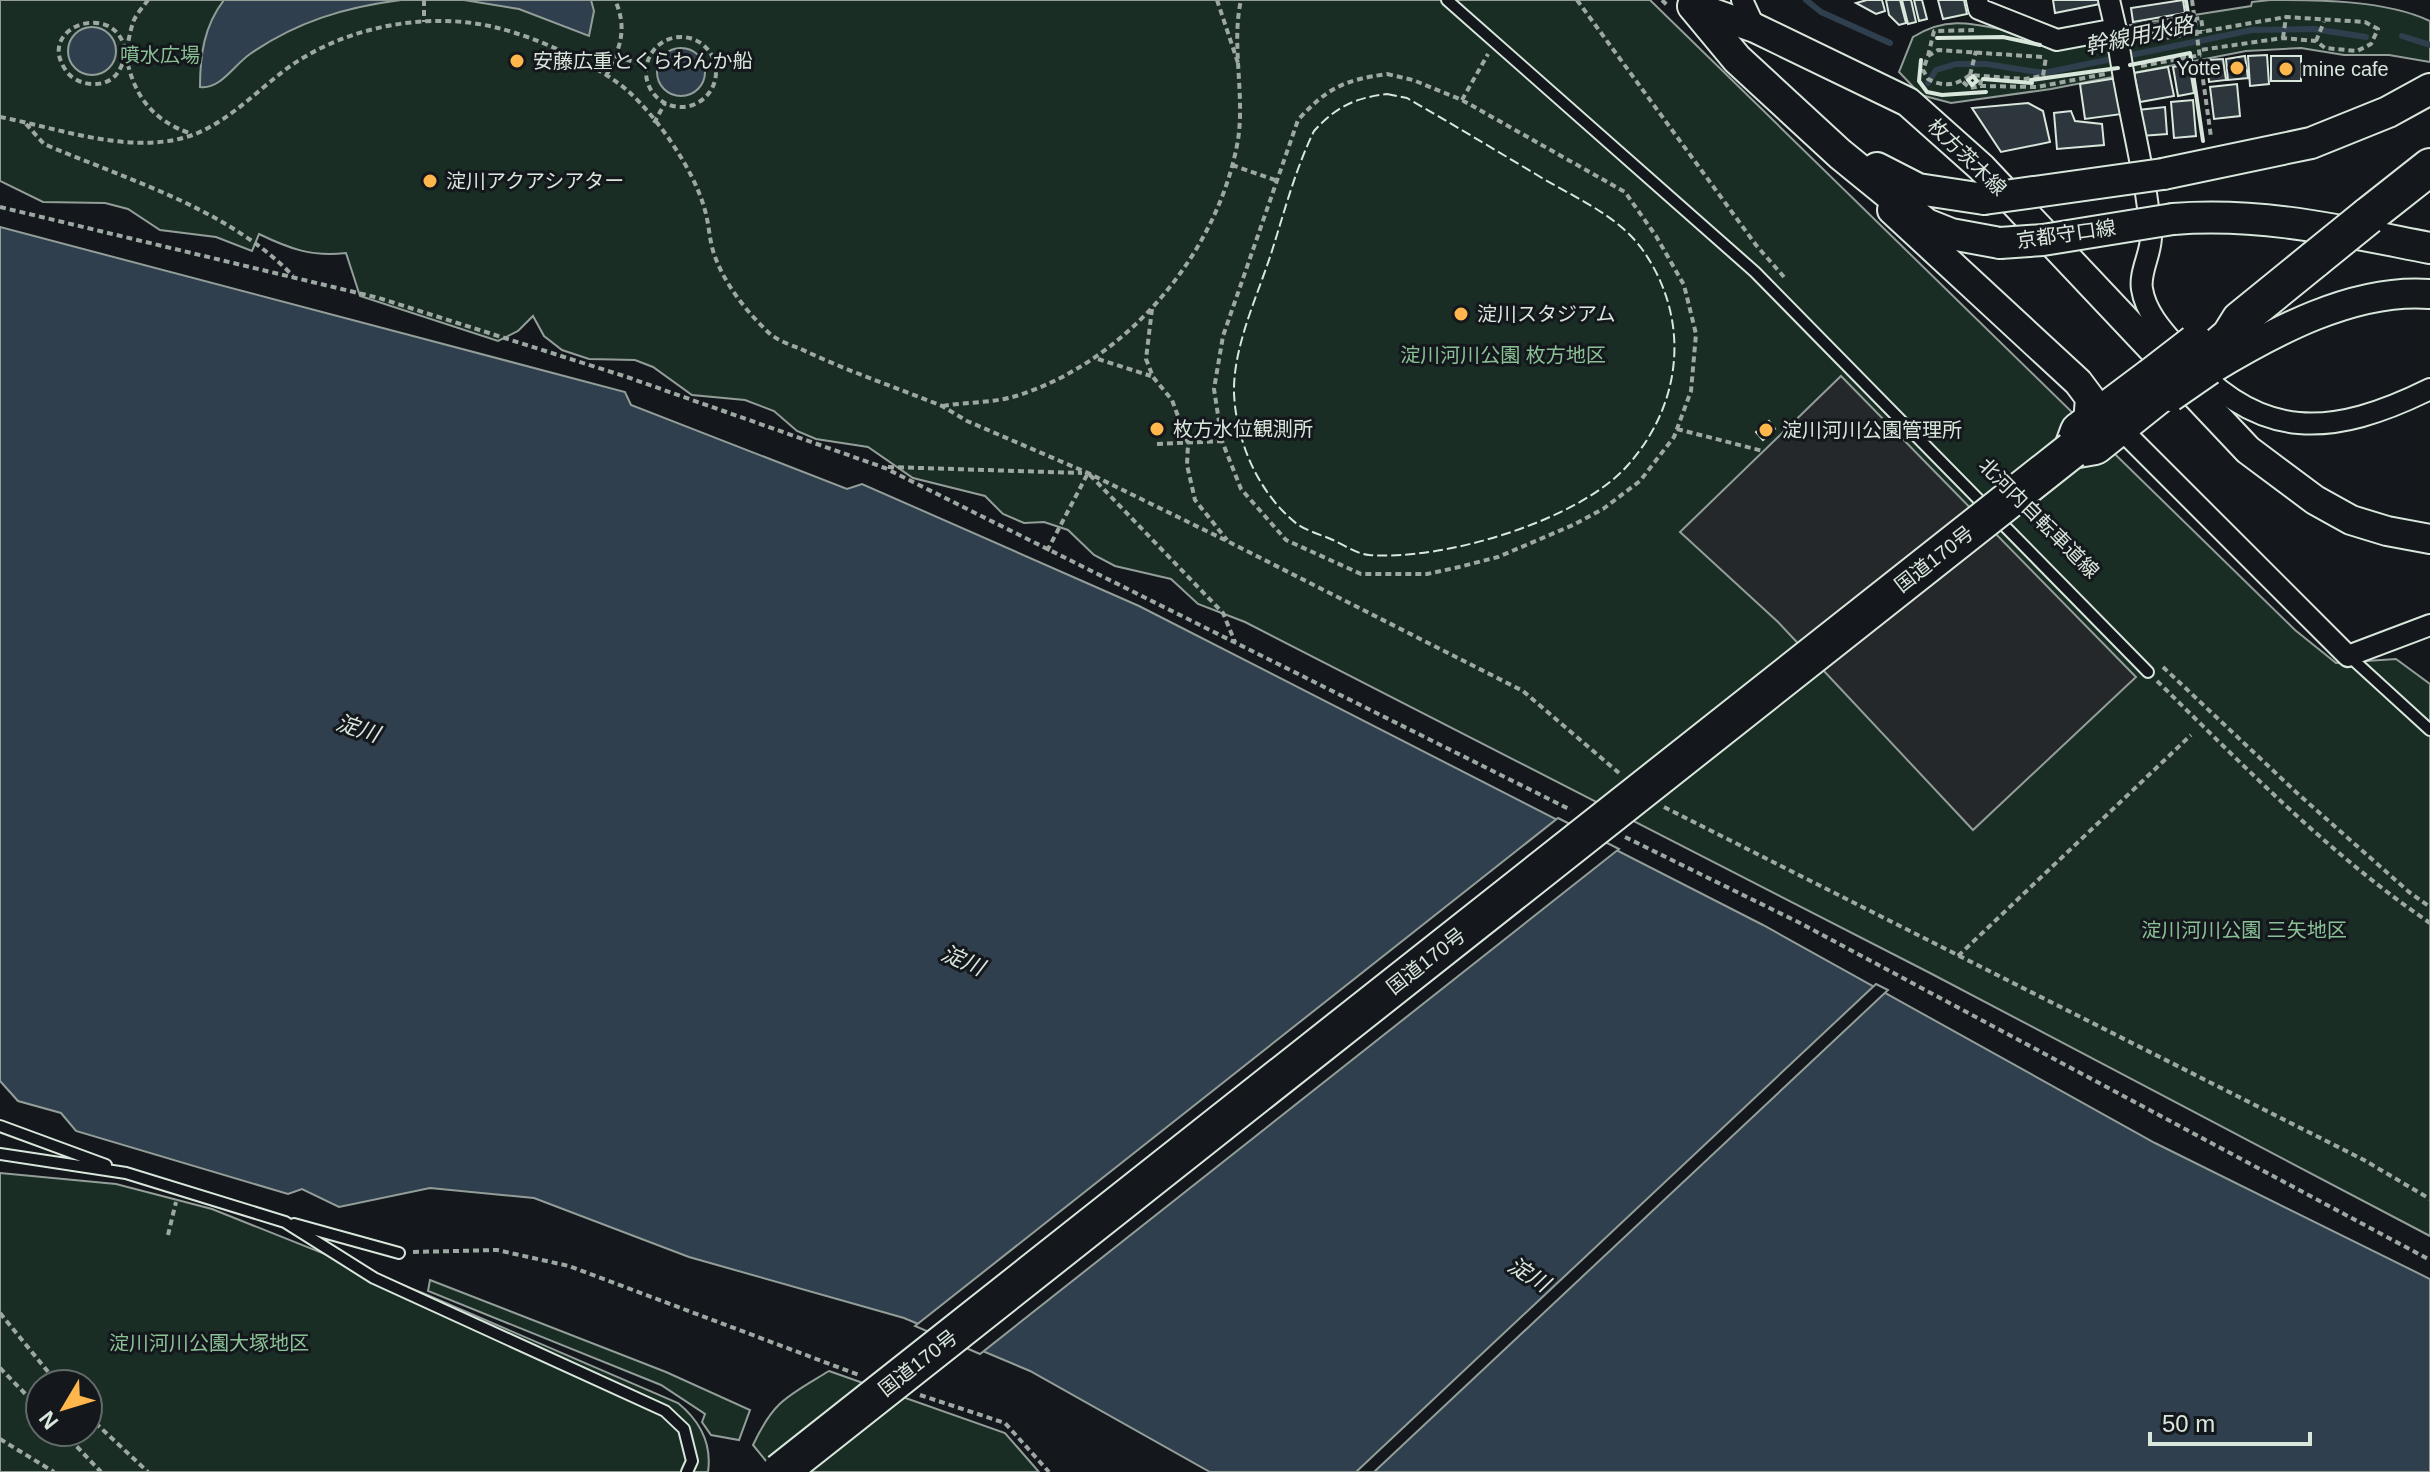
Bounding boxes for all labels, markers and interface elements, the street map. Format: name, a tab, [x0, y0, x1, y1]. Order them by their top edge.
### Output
water label: 幹線用水路	[2083, 11, 2197, 59]
park label: 噴水広場	[120, 44, 200, 66]
place label: 安藤広重とくらわんか船	[533, 50, 752, 72]
marker: 安藤広重とくらわんか船	[508, 52, 526, 70]
place label: Yotte	[2176, 57, 2221, 79]
place label: mine cafe	[2302, 58, 2389, 80]
marker: Yotte	[2228, 59, 2246, 77]
marker: mine cafe	[2277, 60, 2295, 78]
street label: 枚方茨木線	[1923, 114, 2011, 200]
place label: 淀川アクアシアター	[446, 170, 624, 192]
marker: 淀川アクアシアター	[421, 172, 439, 190]
street label: 京都守口線	[2015, 216, 2117, 252]
place label: 淀川スタジアム	[1477, 303, 1616, 325]
marker: 淀川スタジアム	[1452, 305, 1470, 323]
park label: 淀川河川公園 枚方地区	[1400, 344, 1606, 366]
place label: 枚方水位観測所	[1173, 418, 1313, 440]
place label: 淀川河川公園管理所	[1782, 419, 1962, 441]
marker: 枚方水位観測所	[1148, 420, 1166, 438]
marker: 淀川河川公園管理所	[1757, 421, 1775, 439]
street label: 北河内自転車道線	[1975, 454, 2103, 582]
street label: 国道170号	[1890, 522, 1978, 596]
water label: 淀川	[333, 710, 385, 748]
park label: 淀川河川公園 三矢地区	[2141, 919, 2347, 941]
street label: 国道170号	[1382, 924, 1470, 998]
water label: 淀川	[938, 940, 990, 981]
water label: 淀川	[1503, 1252, 1556, 1298]
street label: 国道170号	[874, 1326, 962, 1400]
park label: 淀川河川公園大塚地区	[109, 1332, 309, 1354]
north arrow	[24, 1368, 104, 1448]
scale bar	[2150, 1396, 2310, 1446]
text: N	[34, 1406, 63, 1434]
text: 50 m	[2162, 1410, 2215, 1437]

